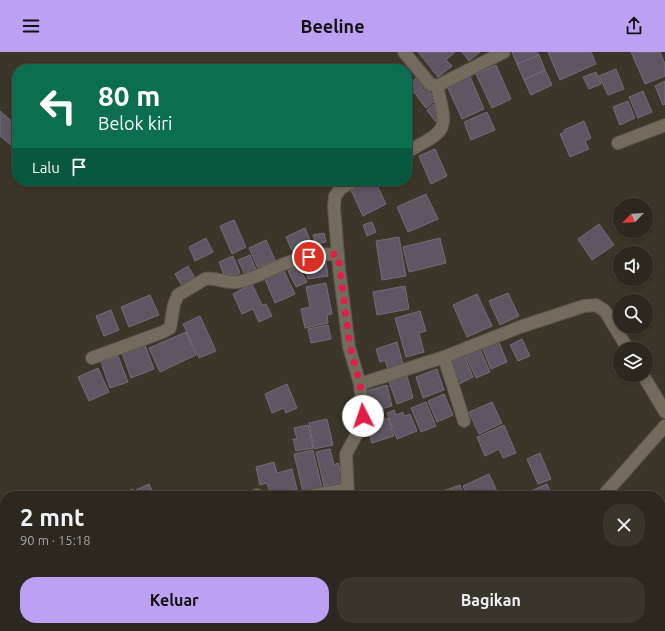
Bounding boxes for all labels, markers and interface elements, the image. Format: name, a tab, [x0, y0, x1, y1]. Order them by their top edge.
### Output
icon: menu	[20, 15, 42, 37]
icon: share	[623, 15, 645, 37]
text: Beeline	[300, 16, 365, 36]
icon: left	[32, 80, 84, 132]
text: 80 m	[98, 80, 160, 111]
text: Belok kiri	[98, 113, 172, 133]
icon: arrive	[68, 156, 90, 178]
text: Lalu	[32, 159, 60, 176]
north arrow	[613, 198, 653, 238]
map controls	[613, 198, 653, 382]
pin	[292, 240, 326, 274]
icon: arrive	[298, 246, 320, 268]
button: sound	[613, 246, 653, 286]
button: search	[613, 294, 653, 334]
button: layers	[613, 342, 653, 382]
position arrow	[342, 395, 384, 437]
text: 2 mnt	[20, 504, 84, 531]
button: close	[603, 504, 645, 546]
text: 90 m · 15:18	[20, 533, 91, 547]
button: Keluar	[20, 577, 329, 623]
button: Bagikan	[337, 577, 645, 623]

